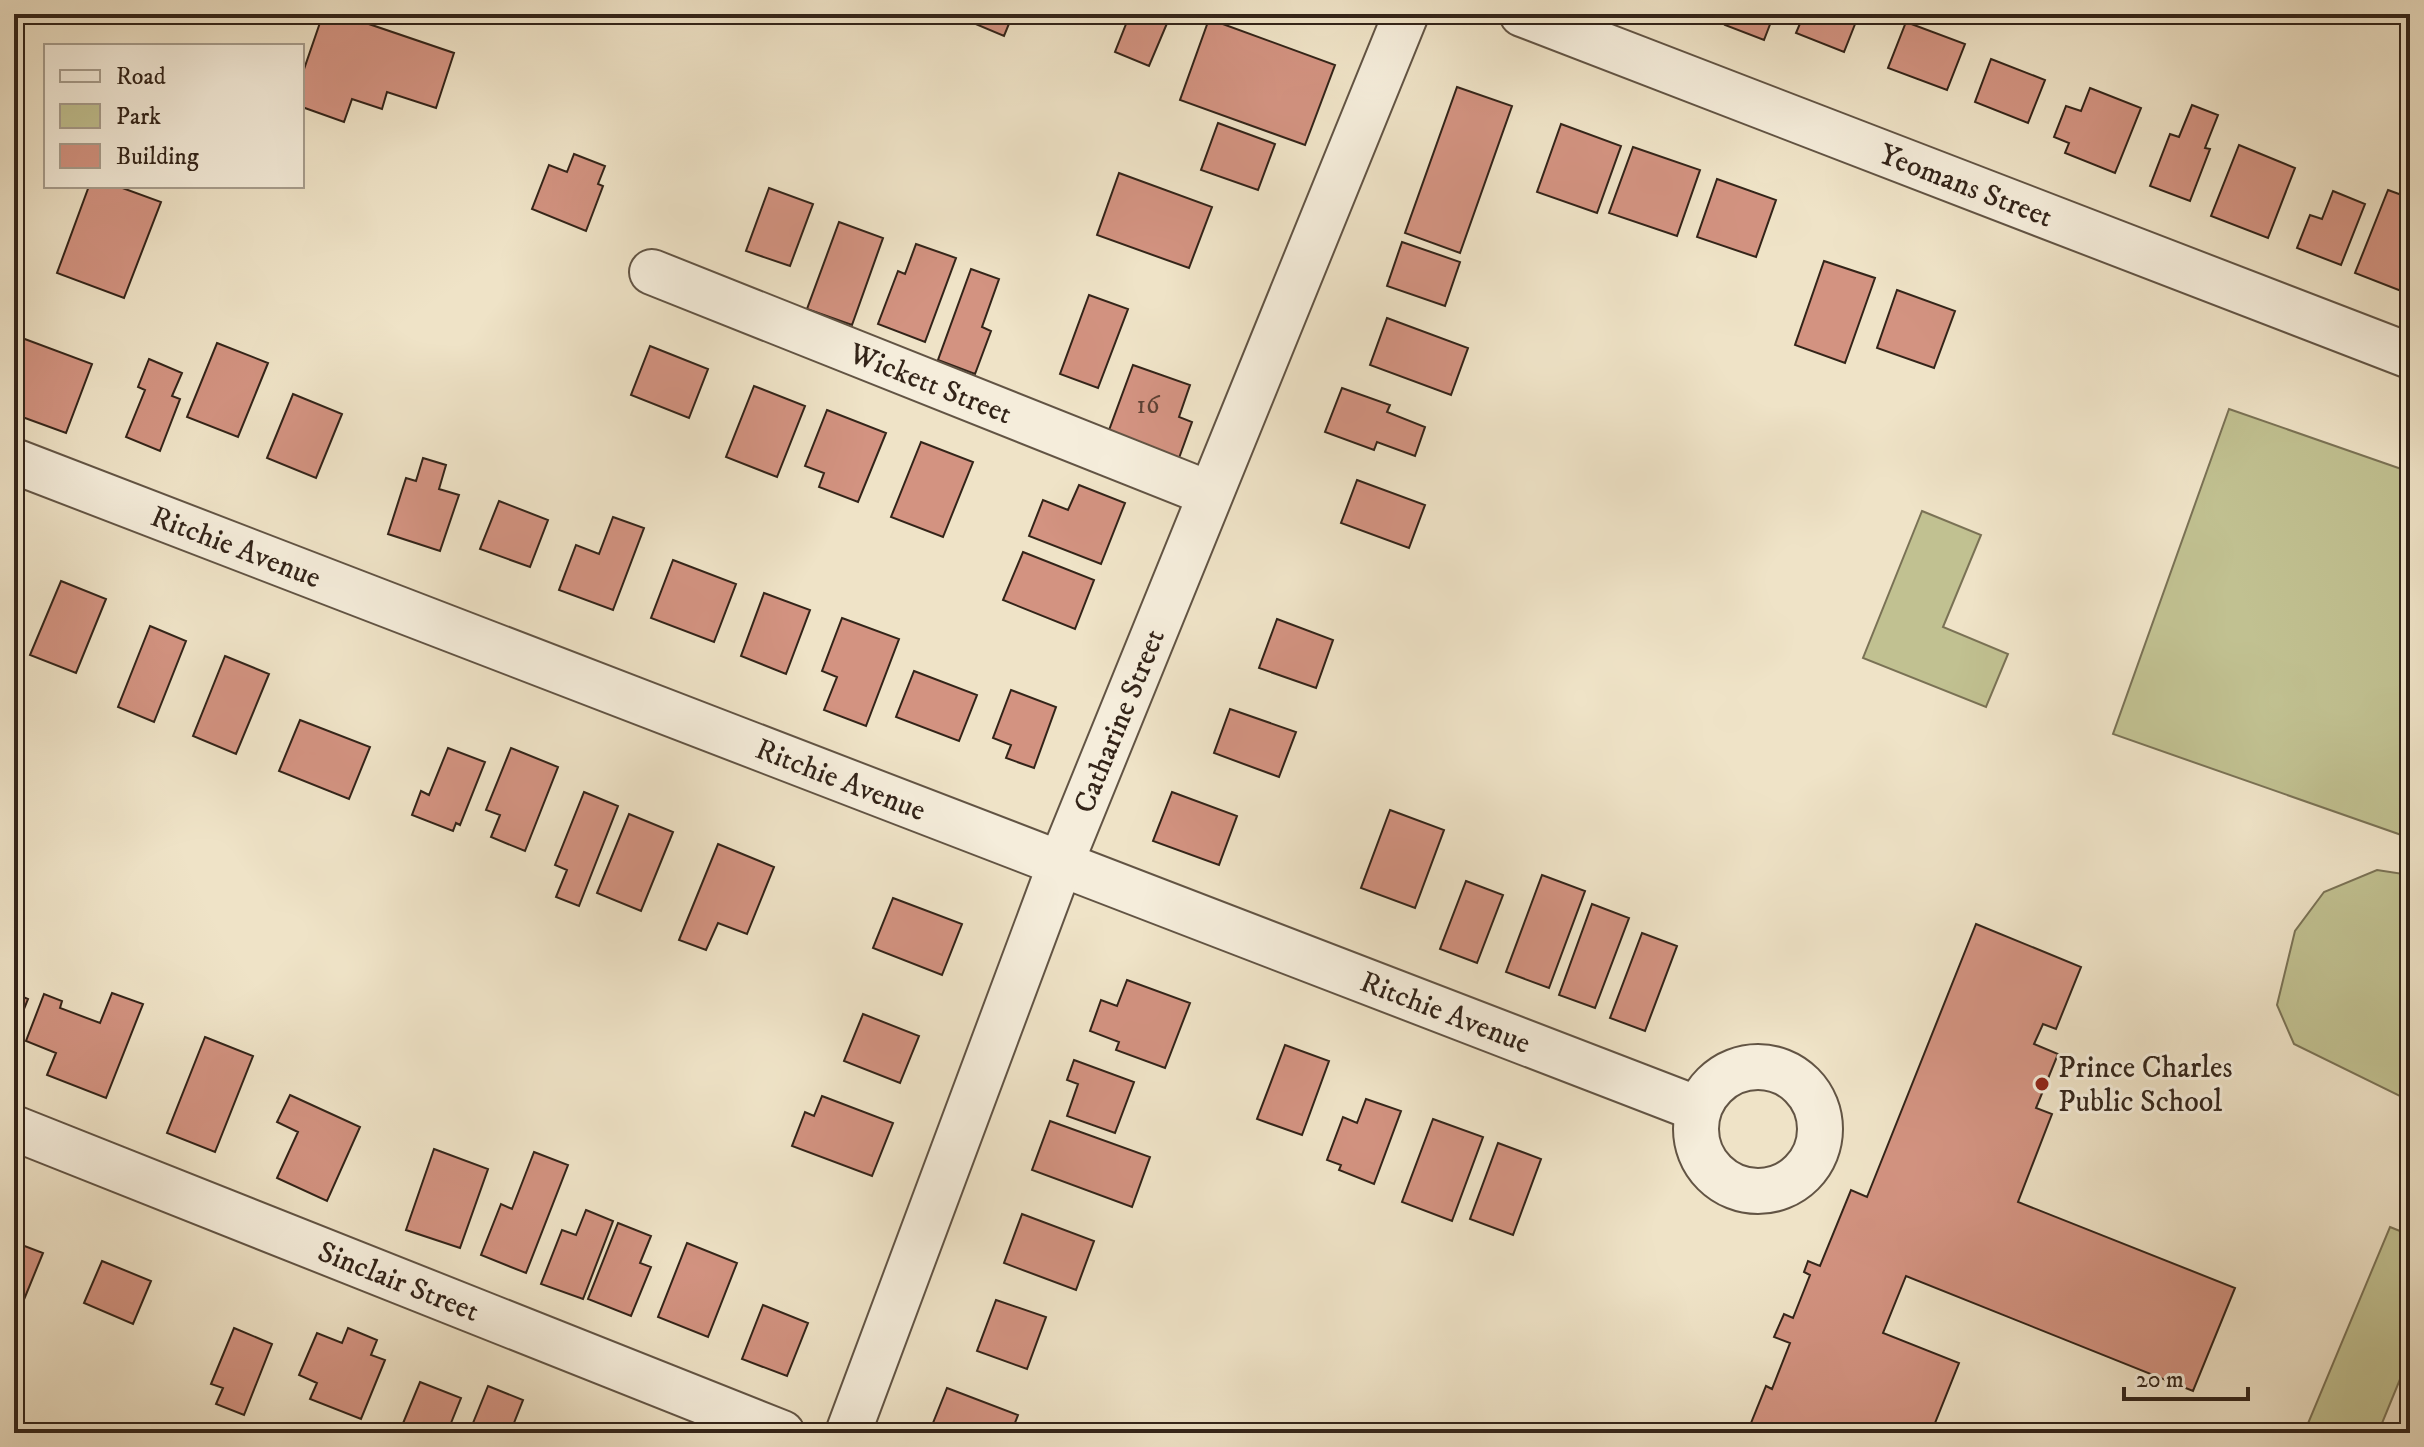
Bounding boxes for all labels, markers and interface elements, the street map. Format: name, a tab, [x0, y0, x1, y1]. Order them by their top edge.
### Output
legend	[44, 44, 304, 188]
text: Road	[116, 62, 166, 92]
text: Park	[116, 102, 161, 132]
street label: Yeomans Street	[1874, 136, 2057, 237]
text: Building	[116, 142, 199, 172]
street label: Wickett Street	[843, 335, 1017, 433]
house number: 16	[1137, 389, 1161, 422]
street label: Ritchie Avenue	[145, 498, 326, 597]
street label: Catharine Street	[1066, 624, 1174, 819]
street label: Ritchie Avenue	[750, 731, 931, 830]
street label: Ritchie Avenue	[1355, 964, 1535, 1063]
place label: Prince Charles Public School	[2058, 1050, 2232, 1121]
marker: Prince Charles Public School	[2033, 1075, 2051, 1093]
street label: Sinclair Street	[312, 1234, 484, 1331]
scale bar	[2124, 1351, 2248, 1401]
text: 20 m	[2136, 1365, 2184, 1395]

